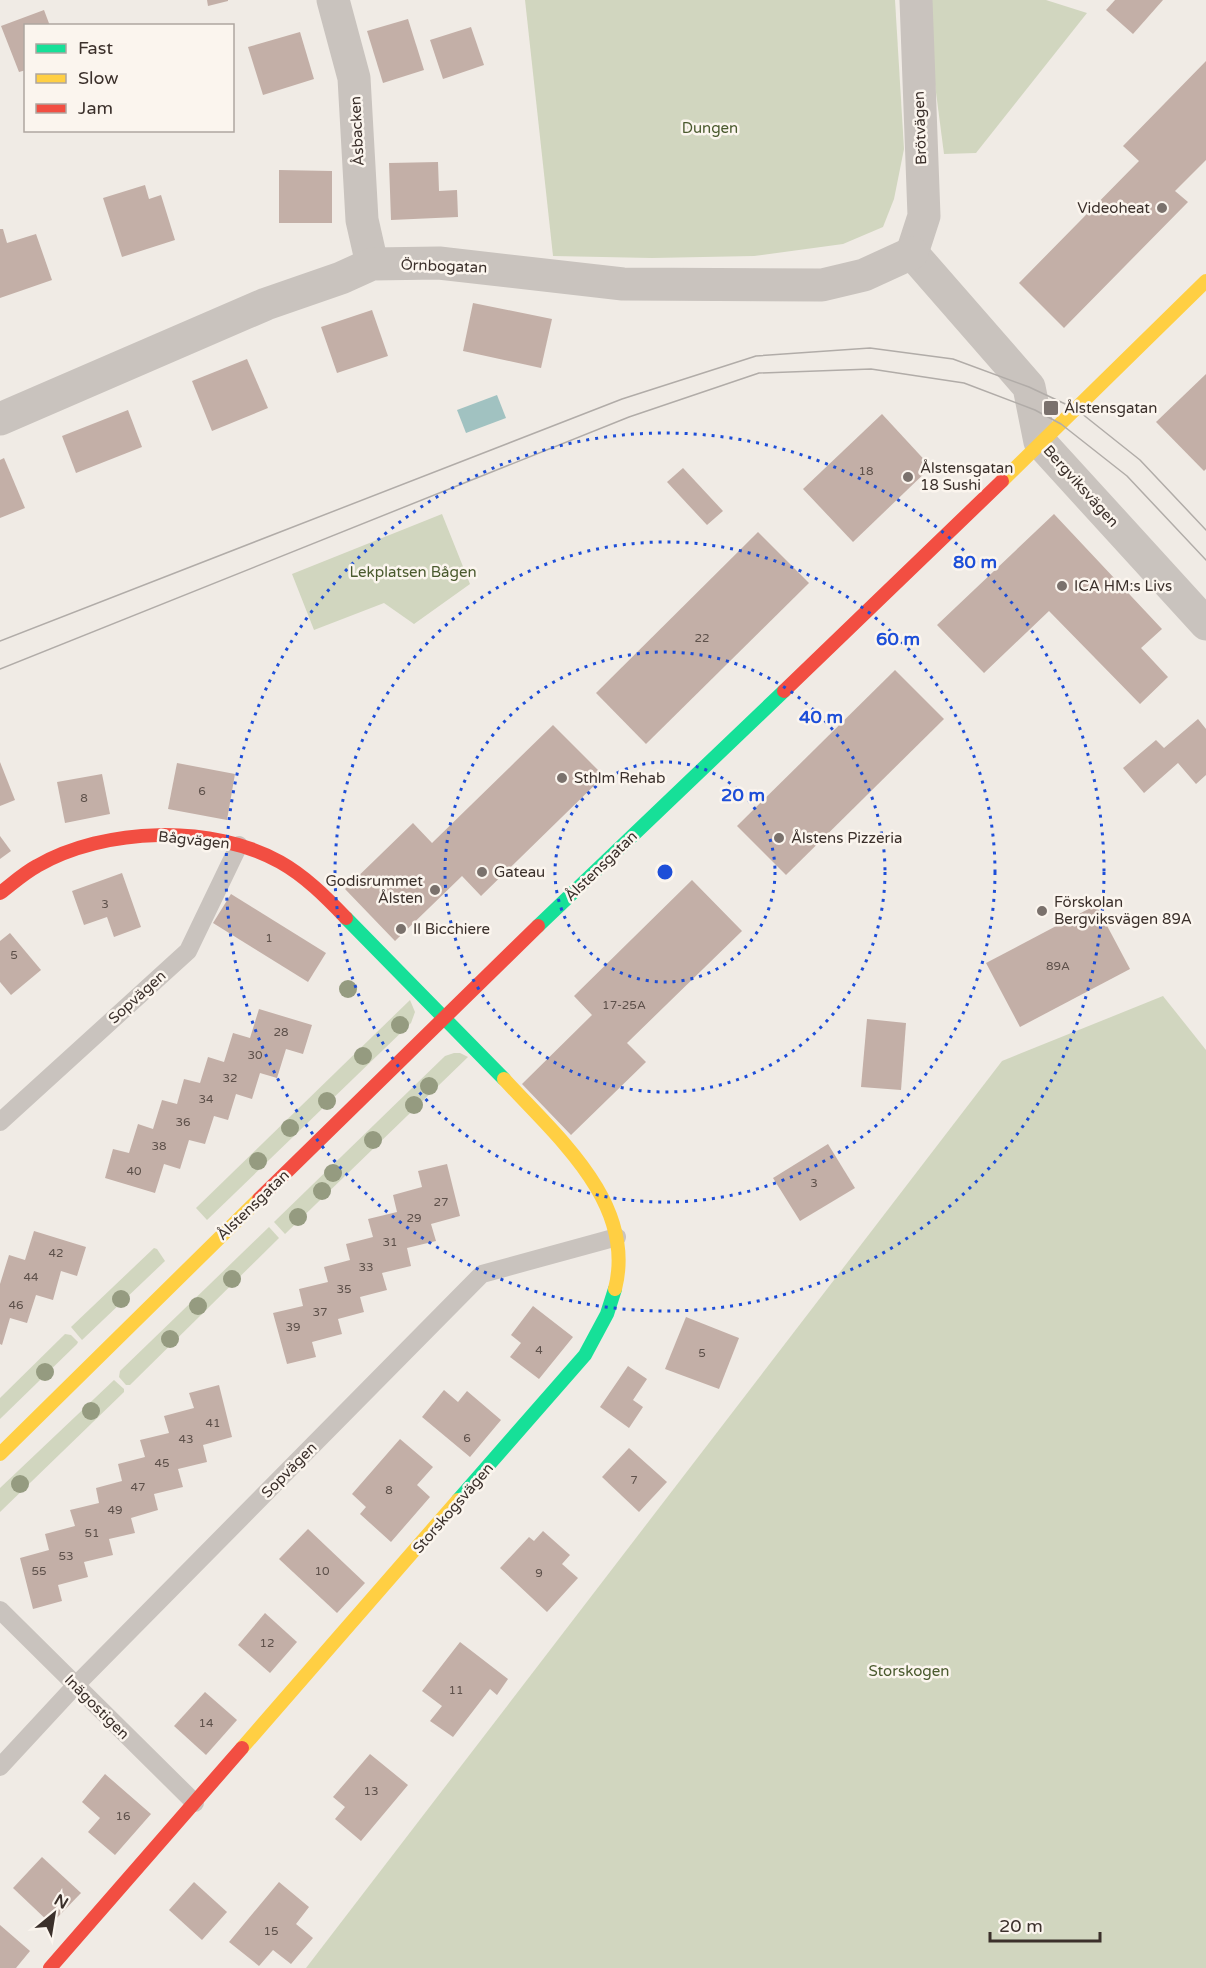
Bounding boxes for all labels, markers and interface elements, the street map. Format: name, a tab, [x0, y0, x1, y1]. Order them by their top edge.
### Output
legend	[24, 24, 234, 132]
text: Fast	[78, 37, 113, 59]
text: Slow	[78, 67, 119, 89]
street label: Brötvägen	[910, 91, 930, 165]
street label: Åsbacken	[346, 96, 368, 166]
text: Jam	[78, 97, 113, 119]
park label: Dungen	[682, 119, 738, 137]
place label: Videoheat	[1077, 199, 1150, 217]
marker: Videoheat	[1155, 201, 1169, 215]
street label: Örnbogatan	[400, 255, 488, 277]
marker: Ålstensgatan	[1042, 399, 1060, 417]
place label: Ålstensgatan	[1064, 399, 1157, 417]
street label: Bergviksvägen	[1039, 441, 1123, 531]
place label: Ålstensgatan 18 Sushi	[920, 459, 1013, 494]
house number: 18	[858, 464, 874, 478]
marker: Ålstensgatan 18 Sushi	[901, 470, 915, 484]
text: 80 m	[953, 551, 997, 573]
park label: Lekplatsen Bågen	[349, 563, 477, 581]
place label: ICA HM:s Livs	[1074, 577, 1172, 595]
marker: ICA HM:s Livs	[1055, 579, 1069, 593]
text: 60 m	[876, 628, 920, 650]
house number: 22	[694, 631, 710, 645]
text: 40 m	[799, 706, 843, 728]
place label: Sthlm Rehab	[574, 769, 665, 787]
marker: Sthlm Rehab	[555, 771, 569, 785]
house number: 6	[198, 784, 206, 798]
text: 20 m	[721, 784, 765, 806]
house number: 8	[80, 791, 88, 805]
street label: Bågvägen	[157, 827, 231, 853]
street label: Ålstensgatan	[561, 827, 641, 905]
place label: Ålstens Pizzeria	[791, 829, 902, 847]
marker: Ålstens Pizzeria	[772, 831, 786, 845]
centre of rings	[655, 862, 675, 882]
place label: Gateau	[494, 863, 545, 881]
marker: Gateau	[475, 865, 489, 879]
place label: Godisrummet Ålsten	[325, 872, 423, 907]
marker: Godisrummet Ålsten	[428, 883, 442, 897]
place label: Förskolan Bergviksvägen 89A	[1054, 893, 1192, 928]
house number: 3	[101, 897, 109, 911]
marker: Förskolan Bergviksvägen 89A	[1035, 904, 1049, 918]
place label: Il Bicchiere	[413, 920, 490, 938]
marker: Il Bicchiere	[394, 922, 408, 936]
house number: 1	[265, 931, 273, 945]
house number: 5	[10, 948, 18, 962]
house number: 89A	[1046, 959, 1070, 973]
street label: Sopvägen	[105, 967, 169, 1027]
house number: 17-25A	[602, 998, 646, 1012]
house number: 28	[273, 1025, 289, 1039]
house number: 30	[247, 1048, 263, 1062]
house number: 32	[222, 1071, 238, 1085]
house number: 34	[198, 1092, 214, 1106]
house number: 36	[175, 1115, 191, 1129]
house number: 38	[151, 1139, 167, 1153]
house number: 40	[126, 1164, 142, 1178]
street label: Ålstensgatan	[213, 1166, 293, 1244]
house number: 3	[810, 1176, 818, 1190]
house number: 27	[433, 1195, 449, 1209]
house number: 29	[406, 1211, 422, 1225]
house number: 31	[382, 1235, 398, 1249]
house number: 42	[48, 1246, 64, 1260]
house number: 33	[358, 1260, 374, 1274]
house number: 44	[23, 1270, 39, 1284]
house number: 35	[336, 1282, 352, 1296]
house number: 46	[8, 1298, 24, 1312]
house number: 37	[312, 1305, 328, 1319]
house number: 39	[285, 1320, 301, 1334]
house number: 4	[535, 1343, 543, 1357]
house number: 5	[698, 1346, 706, 1360]
house number: 41	[205, 1416, 221, 1430]
house number: 6	[463, 1431, 471, 1445]
house number: 43	[178, 1432, 194, 1446]
street label: Sopvägen	[257, 1438, 321, 1502]
house number: 45	[154, 1456, 170, 1470]
street label: Storskogsvägen	[409, 1459, 497, 1557]
house number: 7	[630, 1473, 638, 1487]
house number: 47	[130, 1480, 146, 1494]
house number: 8	[385, 1483, 393, 1497]
house number: 49	[107, 1503, 123, 1517]
house number: 51	[84, 1526, 100, 1540]
house number: 53	[58, 1549, 74, 1563]
house number: 55	[31, 1564, 47, 1578]
house number: 10	[314, 1564, 330, 1578]
house number: 9	[535, 1566, 543, 1580]
house number: 12	[259, 1636, 275, 1650]
park label: Storskogen	[869, 1662, 949, 1680]
street label: Inägostigen	[61, 1671, 133, 1743]
house number: 11	[448, 1683, 464, 1697]
house number: 14	[198, 1716, 214, 1730]
house number: 13	[363, 1784, 379, 1798]
house number: 16	[115, 1809, 131, 1823]
north arrow	[24, 1884, 84, 1944]
text: N	[50, 1890, 72, 1914]
scale bar	[990, 1905, 1100, 1943]
text: 20 m	[999, 1915, 1043, 1937]
house number: 15	[263, 1924, 279, 1938]

